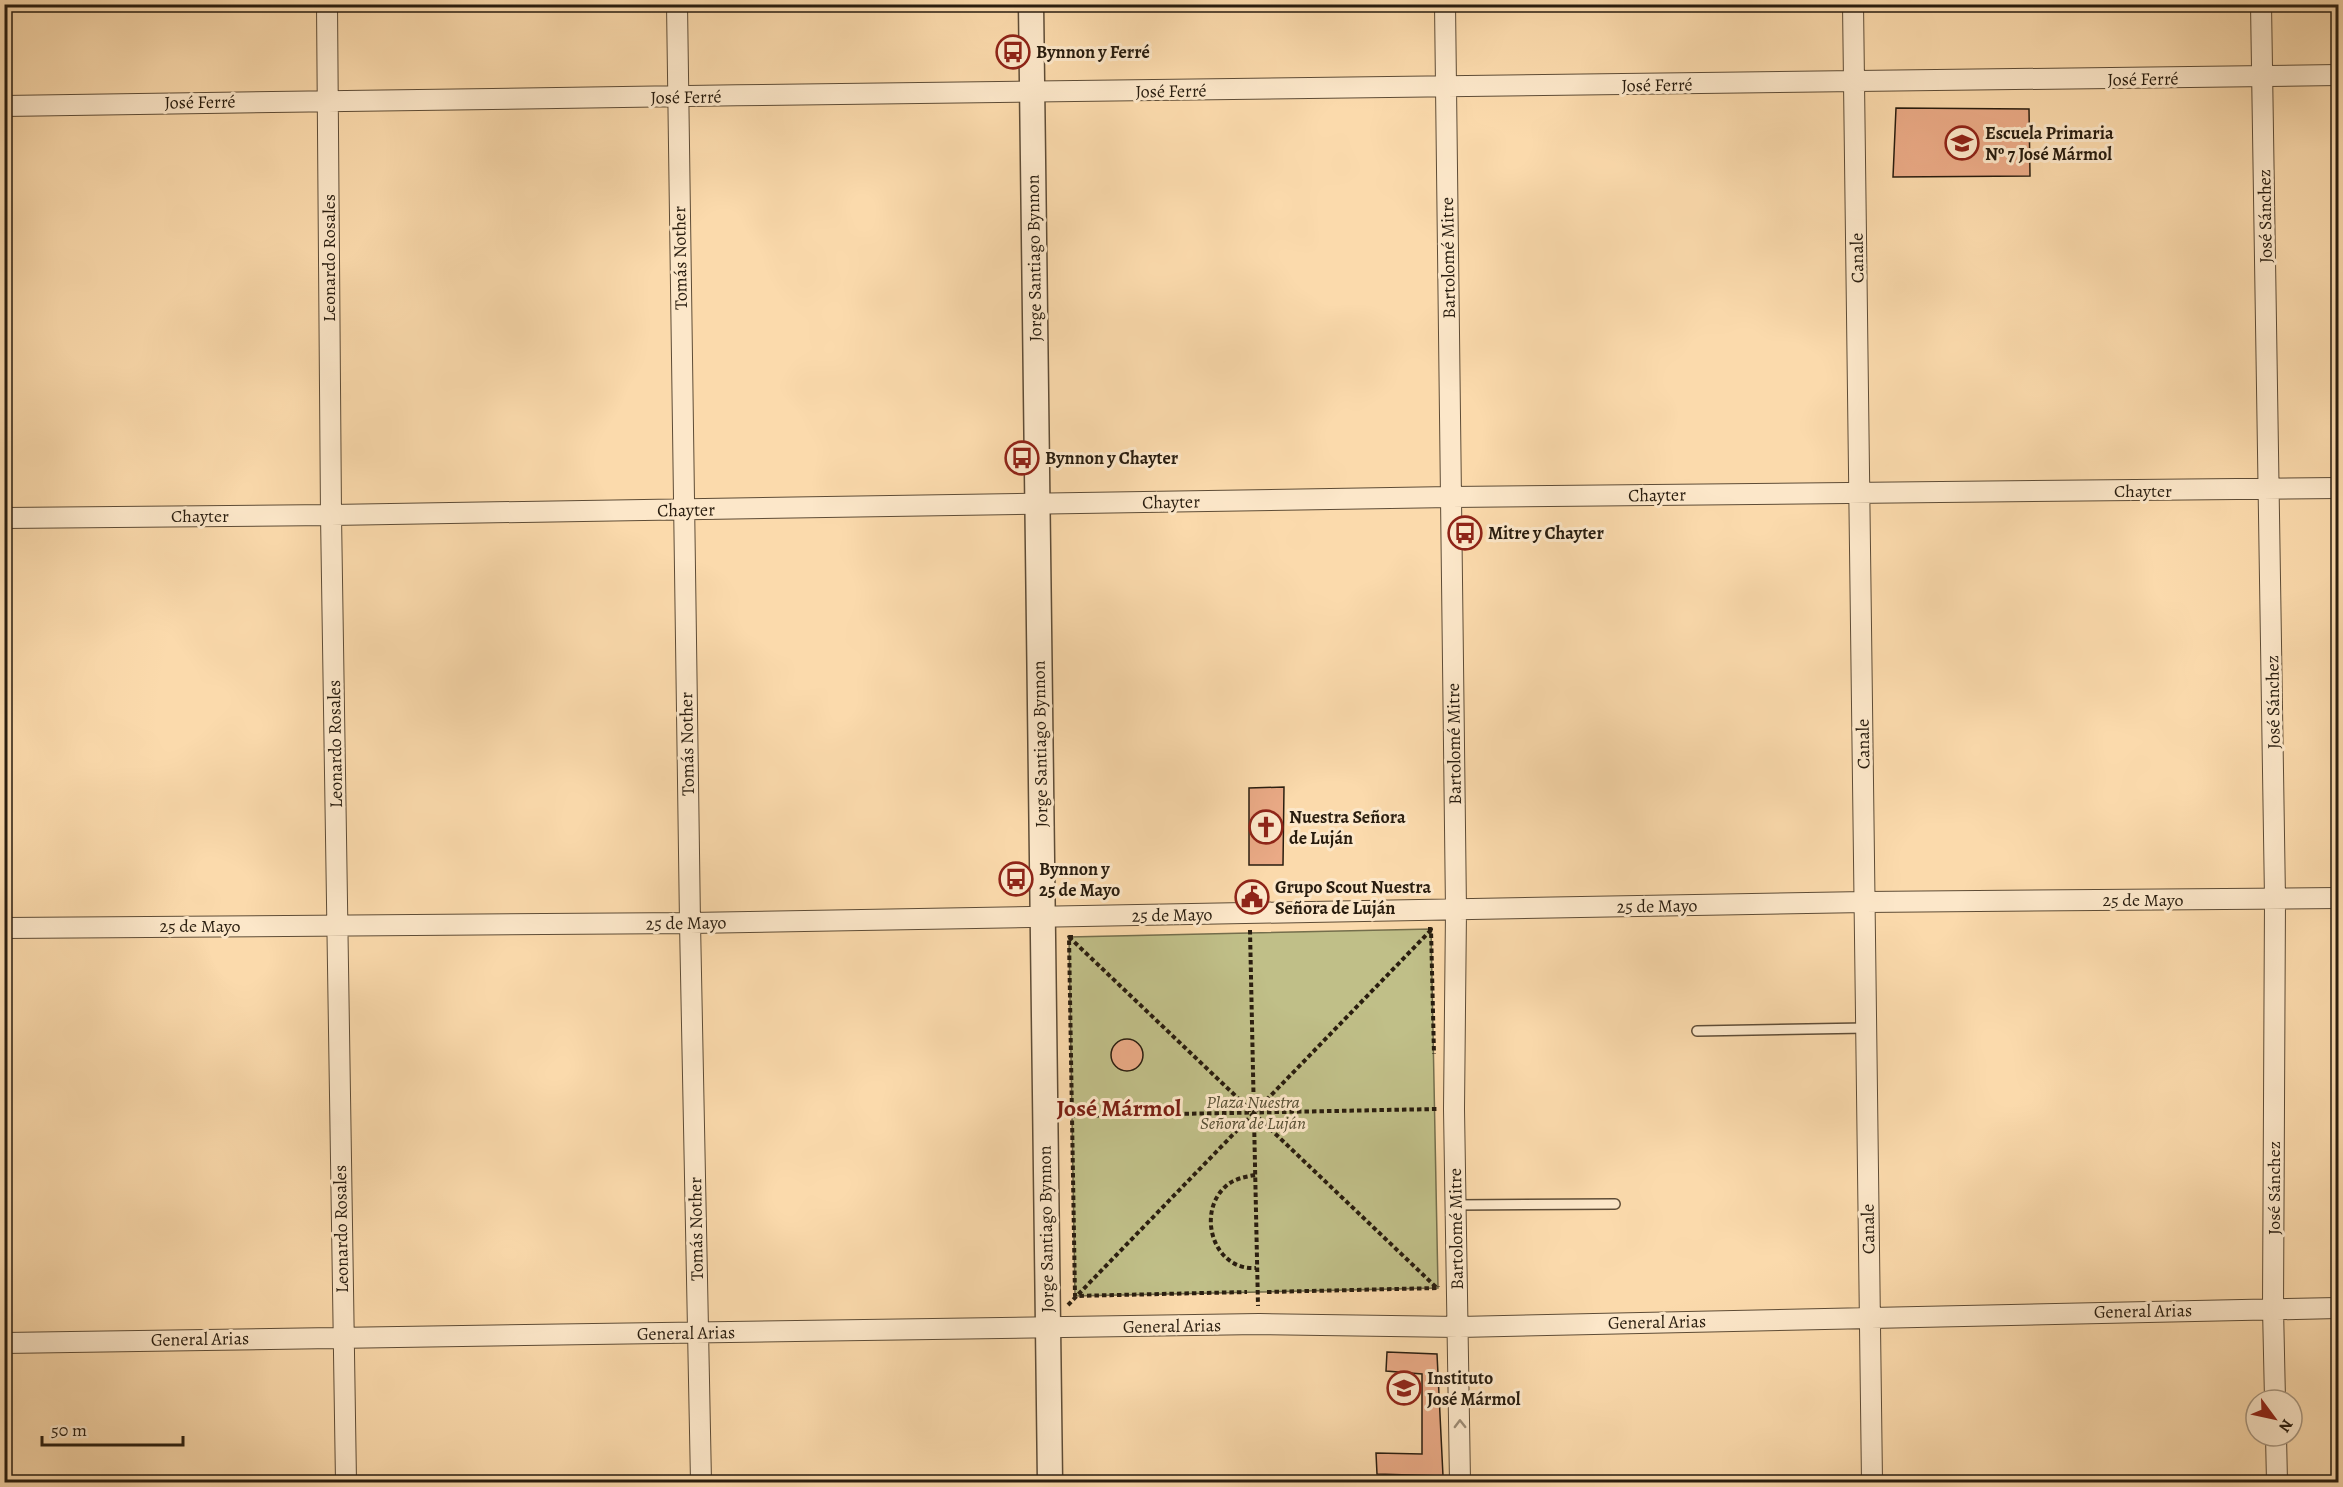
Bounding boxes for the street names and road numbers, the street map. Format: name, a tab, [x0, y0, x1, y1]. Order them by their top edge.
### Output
street label: José Ferré	[2107, 66, 2179, 92]
street label: José Ferré	[1621, 72, 1693, 98]
street label: José Ferré	[1135, 78, 1207, 104]
street label: José Ferré	[650, 84, 722, 110]
street label: José Ferré	[164, 89, 236, 115]
street label: José Sánchez	[2252, 169, 2278, 263]
street label: Jorge Santiago Bynnon	[1021, 174, 1047, 342]
street label: Leonardo Rosales	[317, 194, 341, 322]
street label: Bartolomé Mitre	[1435, 197, 1461, 319]
street label: Tomás Nother	[667, 206, 693, 310]
street label: Canale	[1845, 233, 1869, 283]
street label: Chayter	[2114, 479, 2172, 503]
street label: Chayter	[1628, 482, 1686, 508]
street label: Chayter	[1142, 489, 1200, 515]
street label: Chayter	[657, 497, 715, 523]
street label: Chayter	[171, 504, 229, 528]
street label: José Sánchez	[2260, 655, 2286, 749]
street label: Jorge Santiago Bynnon	[1027, 660, 1053, 828]
street label: Leonardo Rosales	[322, 680, 348, 808]
street label: Bartolomé Mitre	[1441, 683, 1467, 805]
street label: Tomás Nother	[674, 692, 700, 796]
street label: Canale	[1851, 719, 1875, 769]
street label: 25 de Mayo	[2103, 888, 2184, 912]
street label: 25 de Mayo	[1616, 893, 1698, 919]
street label: 25 de Mayo	[1131, 902, 1213, 928]
street label: 25 de Mayo	[645, 910, 727, 936]
street label: 25 de Mayo	[160, 914, 241, 938]
street label: José Sánchez	[2262, 1141, 2286, 1235]
street label: Jorge Santiago Bynnon	[1033, 1145, 1059, 1313]
street label: Leonardo Rosales	[328, 1165, 354, 1293]
street label: Bartolomé Mitre	[1443, 1168, 1469, 1290]
street label: Tomás Nother	[683, 1177, 709, 1281]
street label: Canale	[1856, 1204, 1880, 1254]
street label: General Arias	[2094, 1298, 2192, 1324]
street label: General Arias	[1608, 1309, 1706, 1335]
street label: General Arias	[1123, 1313, 1221, 1339]
street label: General Arias	[637, 1320, 735, 1346]
street label: General Arias	[151, 1326, 249, 1352]

